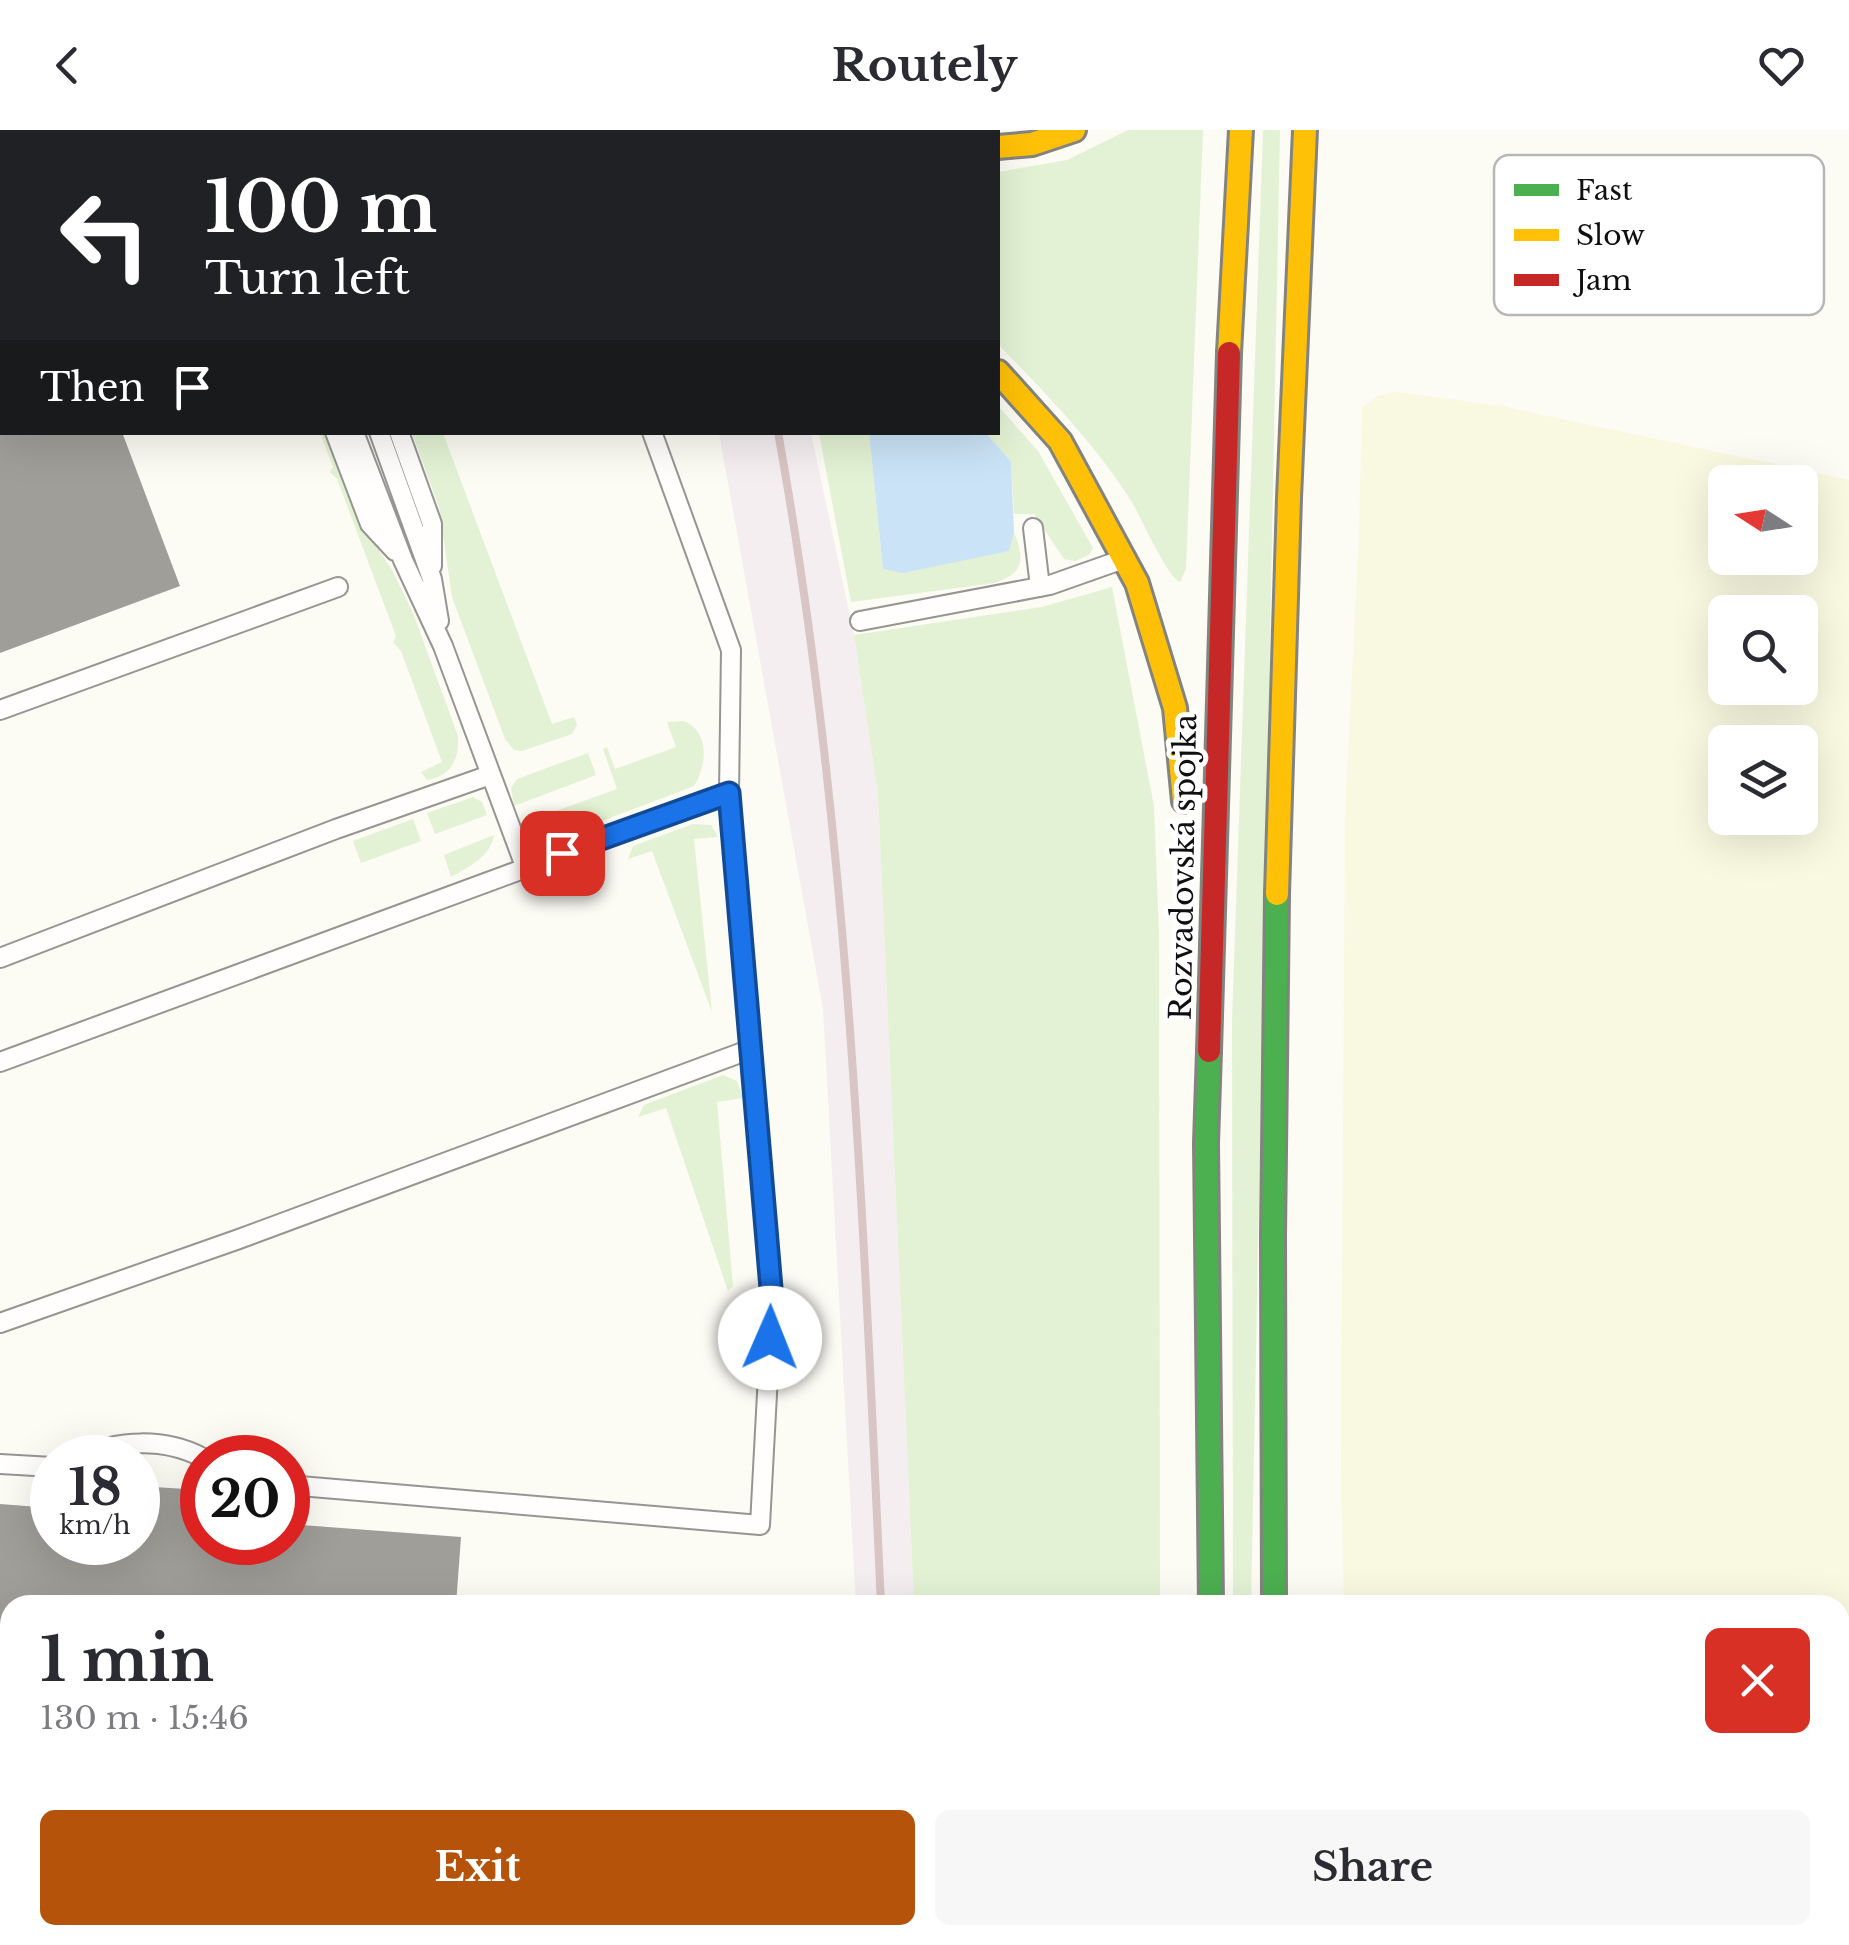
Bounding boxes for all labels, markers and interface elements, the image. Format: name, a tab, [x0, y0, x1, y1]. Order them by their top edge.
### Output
text: Routely	[832, 37, 1017, 93]
icon: back	[40, 38, 95, 93]
icon: heart	[1754, 38, 1809, 93]
legend	[1494, 155, 1824, 315]
text: 100 m	[205, 164, 437, 251]
icon: left	[40, 170, 170, 300]
text: Fast	[1576, 173, 1633, 208]
text: Slow	[1576, 218, 1645, 253]
text: Turn left	[205, 250, 410, 306]
text: Jam	[1572, 263, 1632, 298]
icon: arrive	[165, 360, 220, 415]
text: Then	[40, 364, 145, 411]
north arrow	[1708, 465, 1818, 575]
map controls	[1708, 465, 1818, 835]
button: search	[1708, 595, 1818, 705]
street label: Rozvadovská spojka	[1162, 713, 1204, 1020]
button: layers	[1708, 725, 1818, 835]
pin	[520, 811, 605, 896]
icon: arrive	[535, 826, 590, 881]
position arrow	[718, 1286, 822, 1390]
speed limit sign: 20	[180, 1435, 310, 1565]
text: 18	[68, 1456, 122, 1519]
text: km/h	[60, 1510, 130, 1541]
text: 1 min	[40, 1623, 214, 1697]
button: close	[1705, 1628, 1810, 1733]
text: 130 m · 15:46	[40, 1698, 249, 1738]
button: Exit	[40, 1810, 915, 1925]
button: Share	[935, 1810, 1810, 1925]

